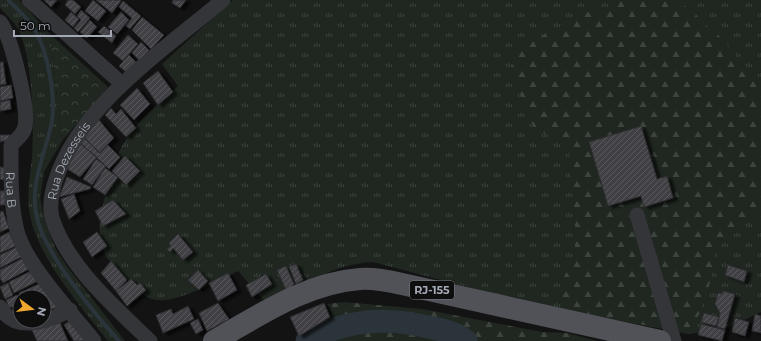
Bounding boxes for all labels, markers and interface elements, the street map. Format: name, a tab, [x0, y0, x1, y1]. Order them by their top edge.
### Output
scale bar	[14, 12, 111, 38]
text: 50 m	[20, 18, 51, 33]
street label: Rua Dezesseis	[44, 118, 93, 201]
street label: Rua B	[3, 172, 20, 209]
road number: RJ-155	[410, 281, 454, 299]
north arrow	[12, 289, 52, 329]
text: N	[34, 305, 50, 318]

